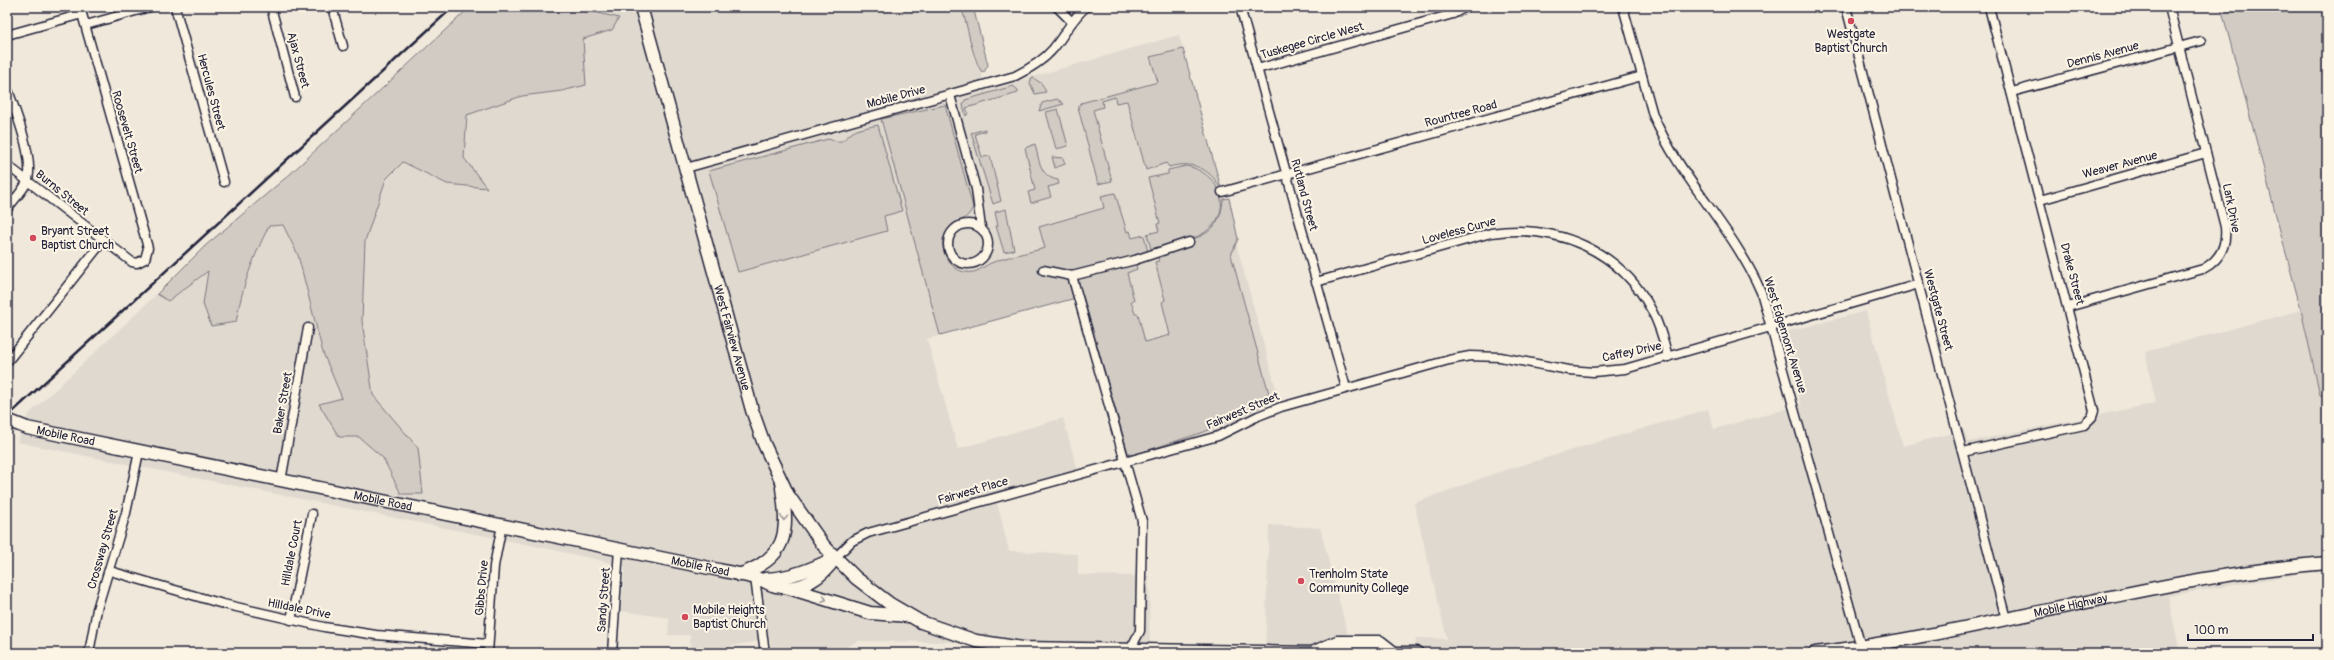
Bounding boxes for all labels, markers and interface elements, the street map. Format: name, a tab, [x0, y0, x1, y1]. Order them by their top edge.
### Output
marker: Westgate Baptist Church	[1846, 16, 1856, 26]
street label: Tuskegee Circle West	[1259, 19, 1366, 63]
place label: Westgate Baptist Church	[1815, 27, 1888, 56]
street label: Ajax Street	[283, 30, 313, 90]
street label: Dennis Avenue	[2065, 38, 2141, 72]
street label: Hercules Street	[194, 52, 228, 132]
street label: Mobile Drive	[865, 82, 927, 112]
street label: Roosevelt Street	[108, 89, 146, 175]
street label: Rountree Road	[1423, 97, 1499, 131]
street label: Weaver Avenue	[2081, 148, 2159, 182]
street label: Rutland Street	[1287, 157, 1321, 233]
street label: Burns Street	[32, 167, 92, 219]
street label: Lark Drive	[2219, 182, 2243, 234]
street label: Loveless Curve	[1421, 214, 1498, 248]
place label: Bryant Street Baptist Church	[41, 224, 114, 253]
marker: Bryant Street Baptist Church	[28, 233, 38, 243]
street label: Drake Street	[2057, 241, 2087, 307]
street label: Westgate Street	[1920, 268, 1956, 352]
street label: West Edgemont Avenue	[1760, 275, 1810, 395]
street label: West Fairview Avenue	[710, 283, 754, 392]
street label: Caffey Drive	[1601, 338, 1663, 366]
street label: Baker Street	[270, 371, 296, 435]
street label: Fairwest Street	[1204, 389, 1282, 433]
street label: Mobile Road	[35, 423, 96, 449]
street label: Fairwest Place	[936, 474, 1010, 508]
street label: Mobile Road	[352, 488, 414, 514]
street label: Crossway Street	[84, 507, 122, 591]
one-way arrow	[780, 515, 789, 521]
street label: Hilldale Court	[278, 518, 306, 587]
street label: Mobile Road	[670, 553, 731, 580]
street label: Gibbs Drive	[472, 560, 492, 616]
street label: Sandy Street	[594, 567, 614, 633]
place label: Trenholm State Community College	[1309, 567, 1409, 596]
marker: Trenholm State Community College	[1296, 576, 1306, 586]
street label: Mobile Highway	[2032, 590, 2109, 621]
one-way arrow	[820, 594, 827, 603]
street label: Hilldale Drive	[266, 596, 332, 622]
place label: Mobile Heights Baptist Church	[693, 603, 766, 632]
marker: Mobile Heights Baptist Church	[680, 612, 690, 622]
scale bar	[2188, 616, 2313, 642]
text: 100 m	[2194, 623, 2229, 638]

